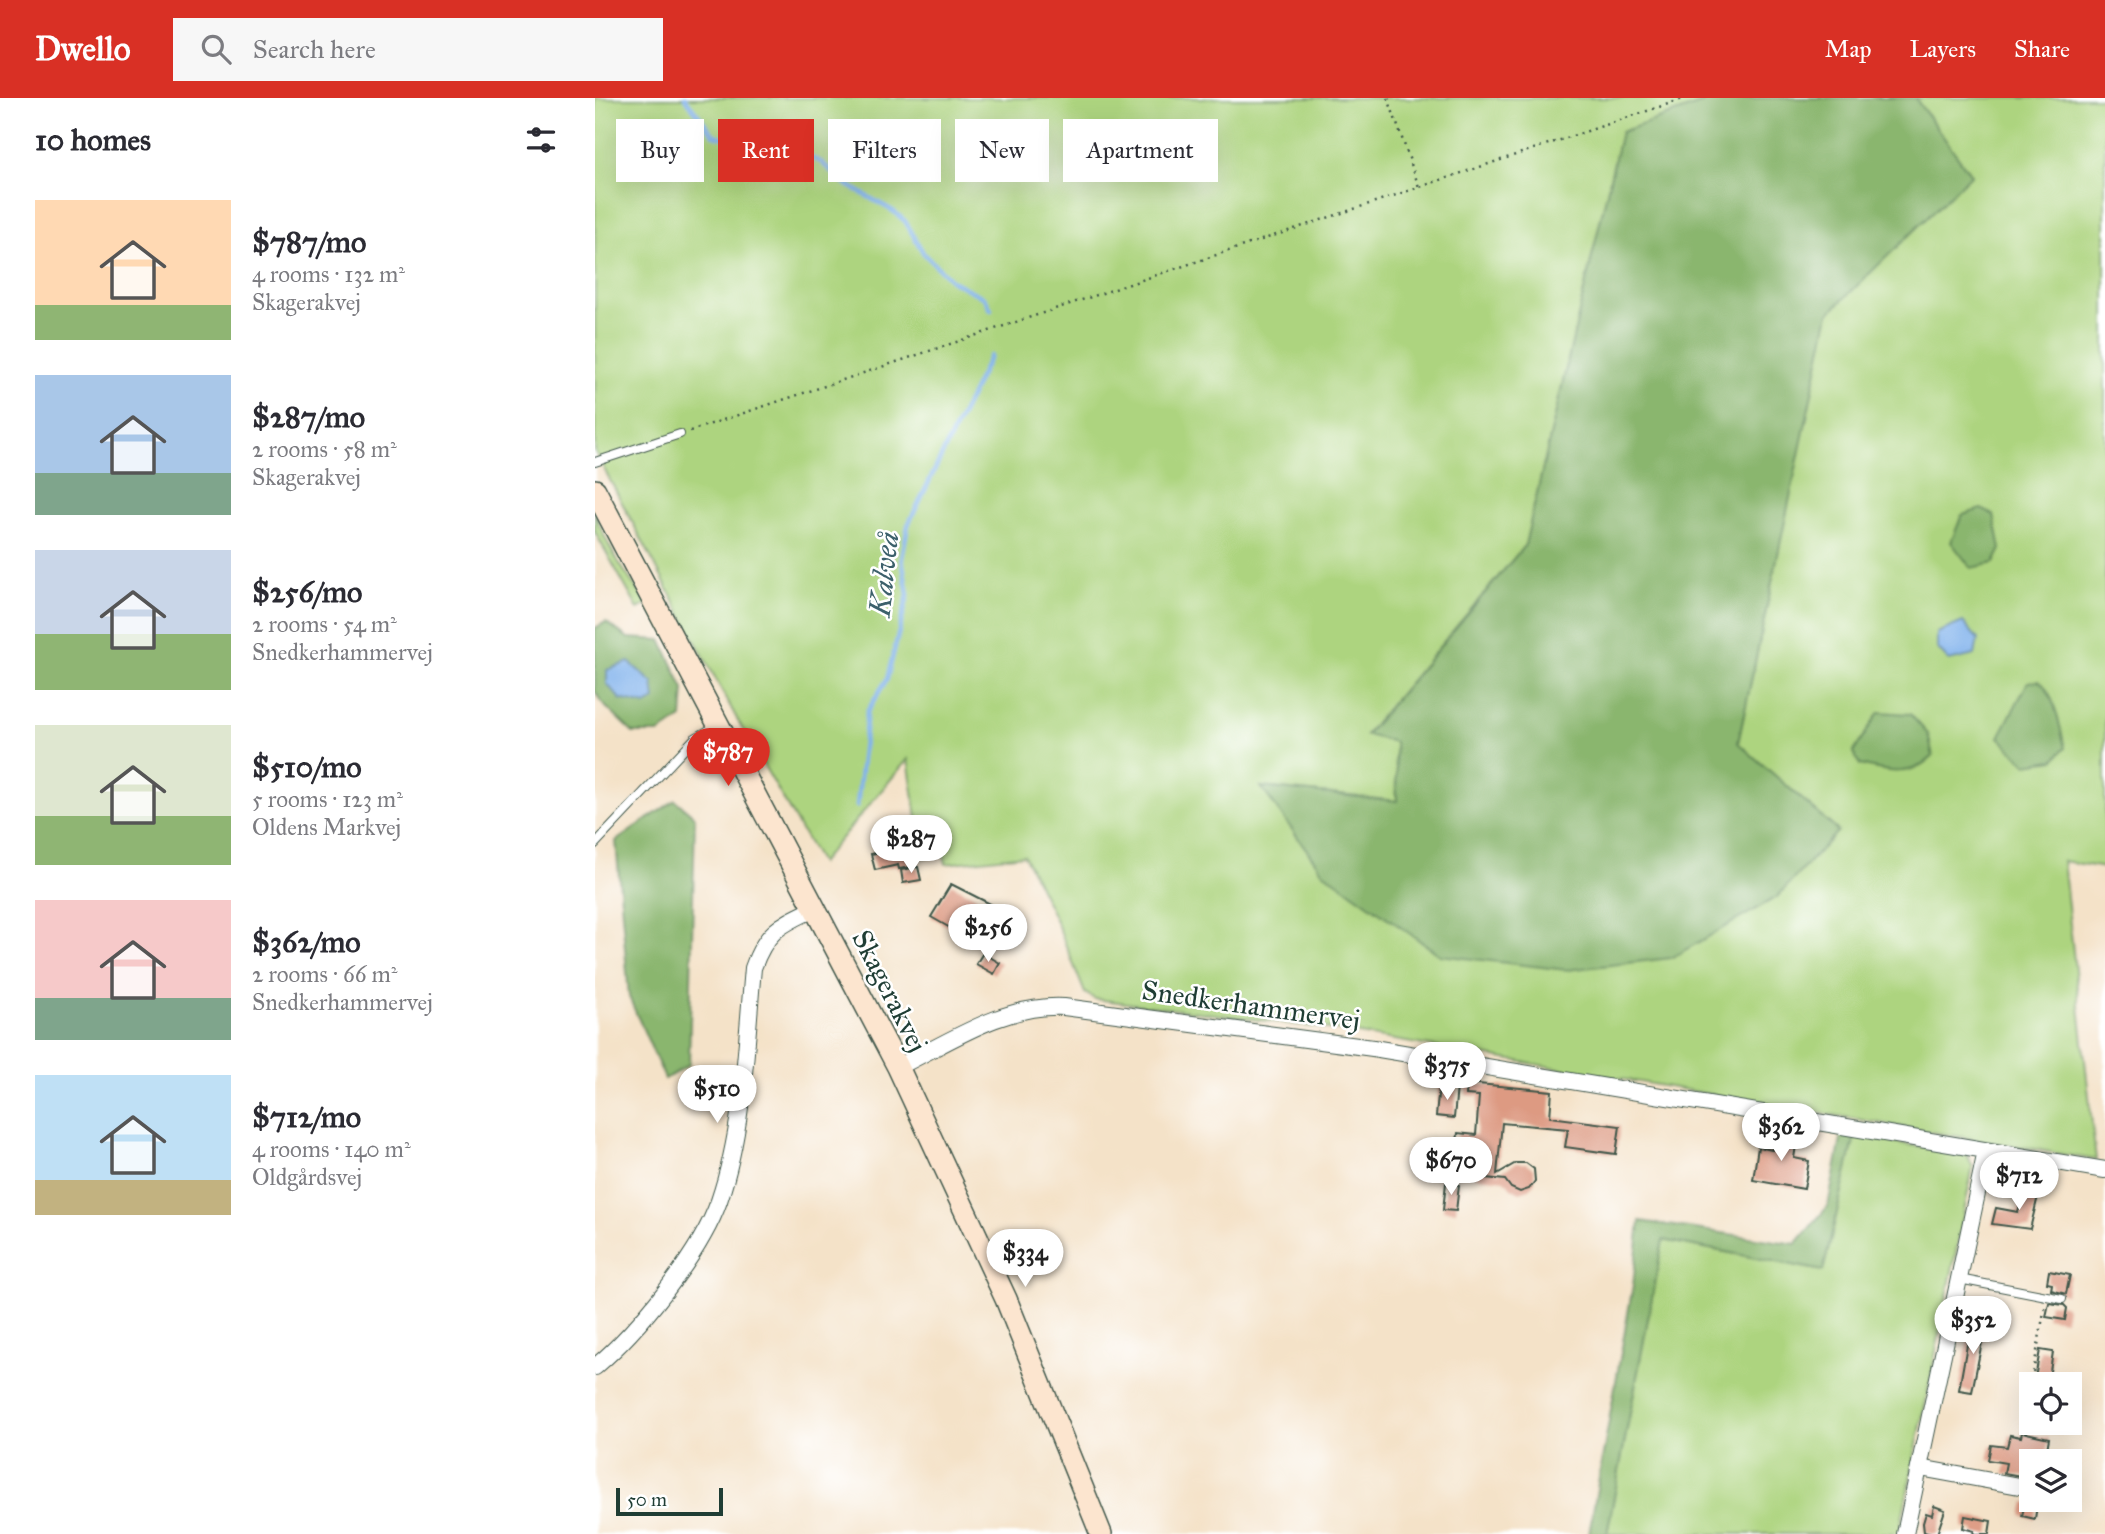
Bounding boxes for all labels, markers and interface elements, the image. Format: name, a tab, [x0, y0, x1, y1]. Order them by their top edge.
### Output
search box	[173, 18, 663, 81]
text: Dwello	[35, 29, 131, 69]
icon: search	[197, 30, 235, 68]
text: Search here	[253, 33, 376, 65]
text: Map	[1825, 34, 1872, 64]
text: Layers	[1910, 34, 1976, 64]
text: Share	[2014, 34, 2070, 64]
chip: Buy	[616, 119, 704, 182]
chip: Rent	[718, 119, 814, 182]
chip: Filters	[828, 119, 941, 182]
chip: New	[955, 119, 1049, 182]
chip: Apartment	[1063, 119, 1218, 182]
icon: filters	[522, 121, 560, 159]
text: 10 homes	[35, 122, 151, 158]
text: $787/mo	[252, 224, 366, 260]
icon: home	[91, 228, 175, 312]
text: 4 rooms · 132 m²	[252, 260, 405, 288]
text: Skagerakvej	[252, 288, 361, 316]
text: $287/mo	[252, 399, 365, 435]
icon: home	[91, 403, 175, 487]
text: 2 rooms · 58 m²	[252, 435, 397, 463]
text: Skagerakvej	[252, 463, 361, 491]
water label: Kalveå	[861, 530, 906, 620]
text: $256/mo	[252, 574, 362, 610]
icon: home	[91, 578, 175, 662]
text: 2 rooms · 54 m²	[252, 610, 397, 638]
text: Snedkerhammervej	[252, 638, 433, 666]
pin: $787	[687, 728, 769, 788]
text: $787	[703, 737, 753, 765]
text: $510/mo	[252, 749, 362, 785]
icon: home	[91, 753, 175, 837]
text: 5 rooms · 123 m²	[252, 785, 403, 813]
text: Oldens Markvej	[252, 813, 401, 841]
pin: $287	[870, 816, 952, 875]
text: $287	[886, 824, 936, 852]
pin: $256	[947, 904, 1029, 964]
text: $256	[964, 913, 1012, 941]
text: $362/mo	[252, 924, 361, 960]
street label: Skagerakvej	[844, 924, 936, 1058]
icon: home	[91, 928, 175, 1012]
text: 2 rooms · 66 m²	[252, 960, 397, 988]
street label: Snedkerhammervej	[1140, 972, 1362, 1038]
text: Snedkerhammervej	[252, 988, 433, 1016]
pin: $375	[1406, 1042, 1488, 1102]
text: $375	[1424, 1051, 1470, 1079]
pin: $510	[676, 1066, 758, 1125]
text: $510	[694, 1074, 740, 1102]
text: $712/mo	[252, 1099, 361, 1135]
icon: home	[91, 1103, 175, 1187]
pin: $362	[1740, 1104, 1822, 1163]
text: $362	[1758, 1112, 1804, 1140]
text: 4 rooms · 140 m²	[252, 1135, 411, 1163]
pin: $670	[1410, 1138, 1492, 1197]
text: $670	[1425, 1146, 1477, 1174]
pin: $712	[1978, 1152, 2060, 1212]
text: $712	[1996, 1161, 2042, 1189]
text: Oldgårdsvej	[252, 1163, 362, 1191]
pin: $334	[984, 1230, 1066, 1289]
text: $334	[1002, 1238, 1048, 1266]
pin: $352	[1932, 1296, 2014, 1356]
text: $352	[1950, 1305, 1996, 1333]
map controls	[2019, 1372, 2082, 1512]
button: locate	[2019, 1372, 2082, 1435]
button: layers	[2019, 1449, 2082, 1512]
scale bar	[616, 1485, 723, 1517]
text: 50 m	[627, 1488, 667, 1511]

